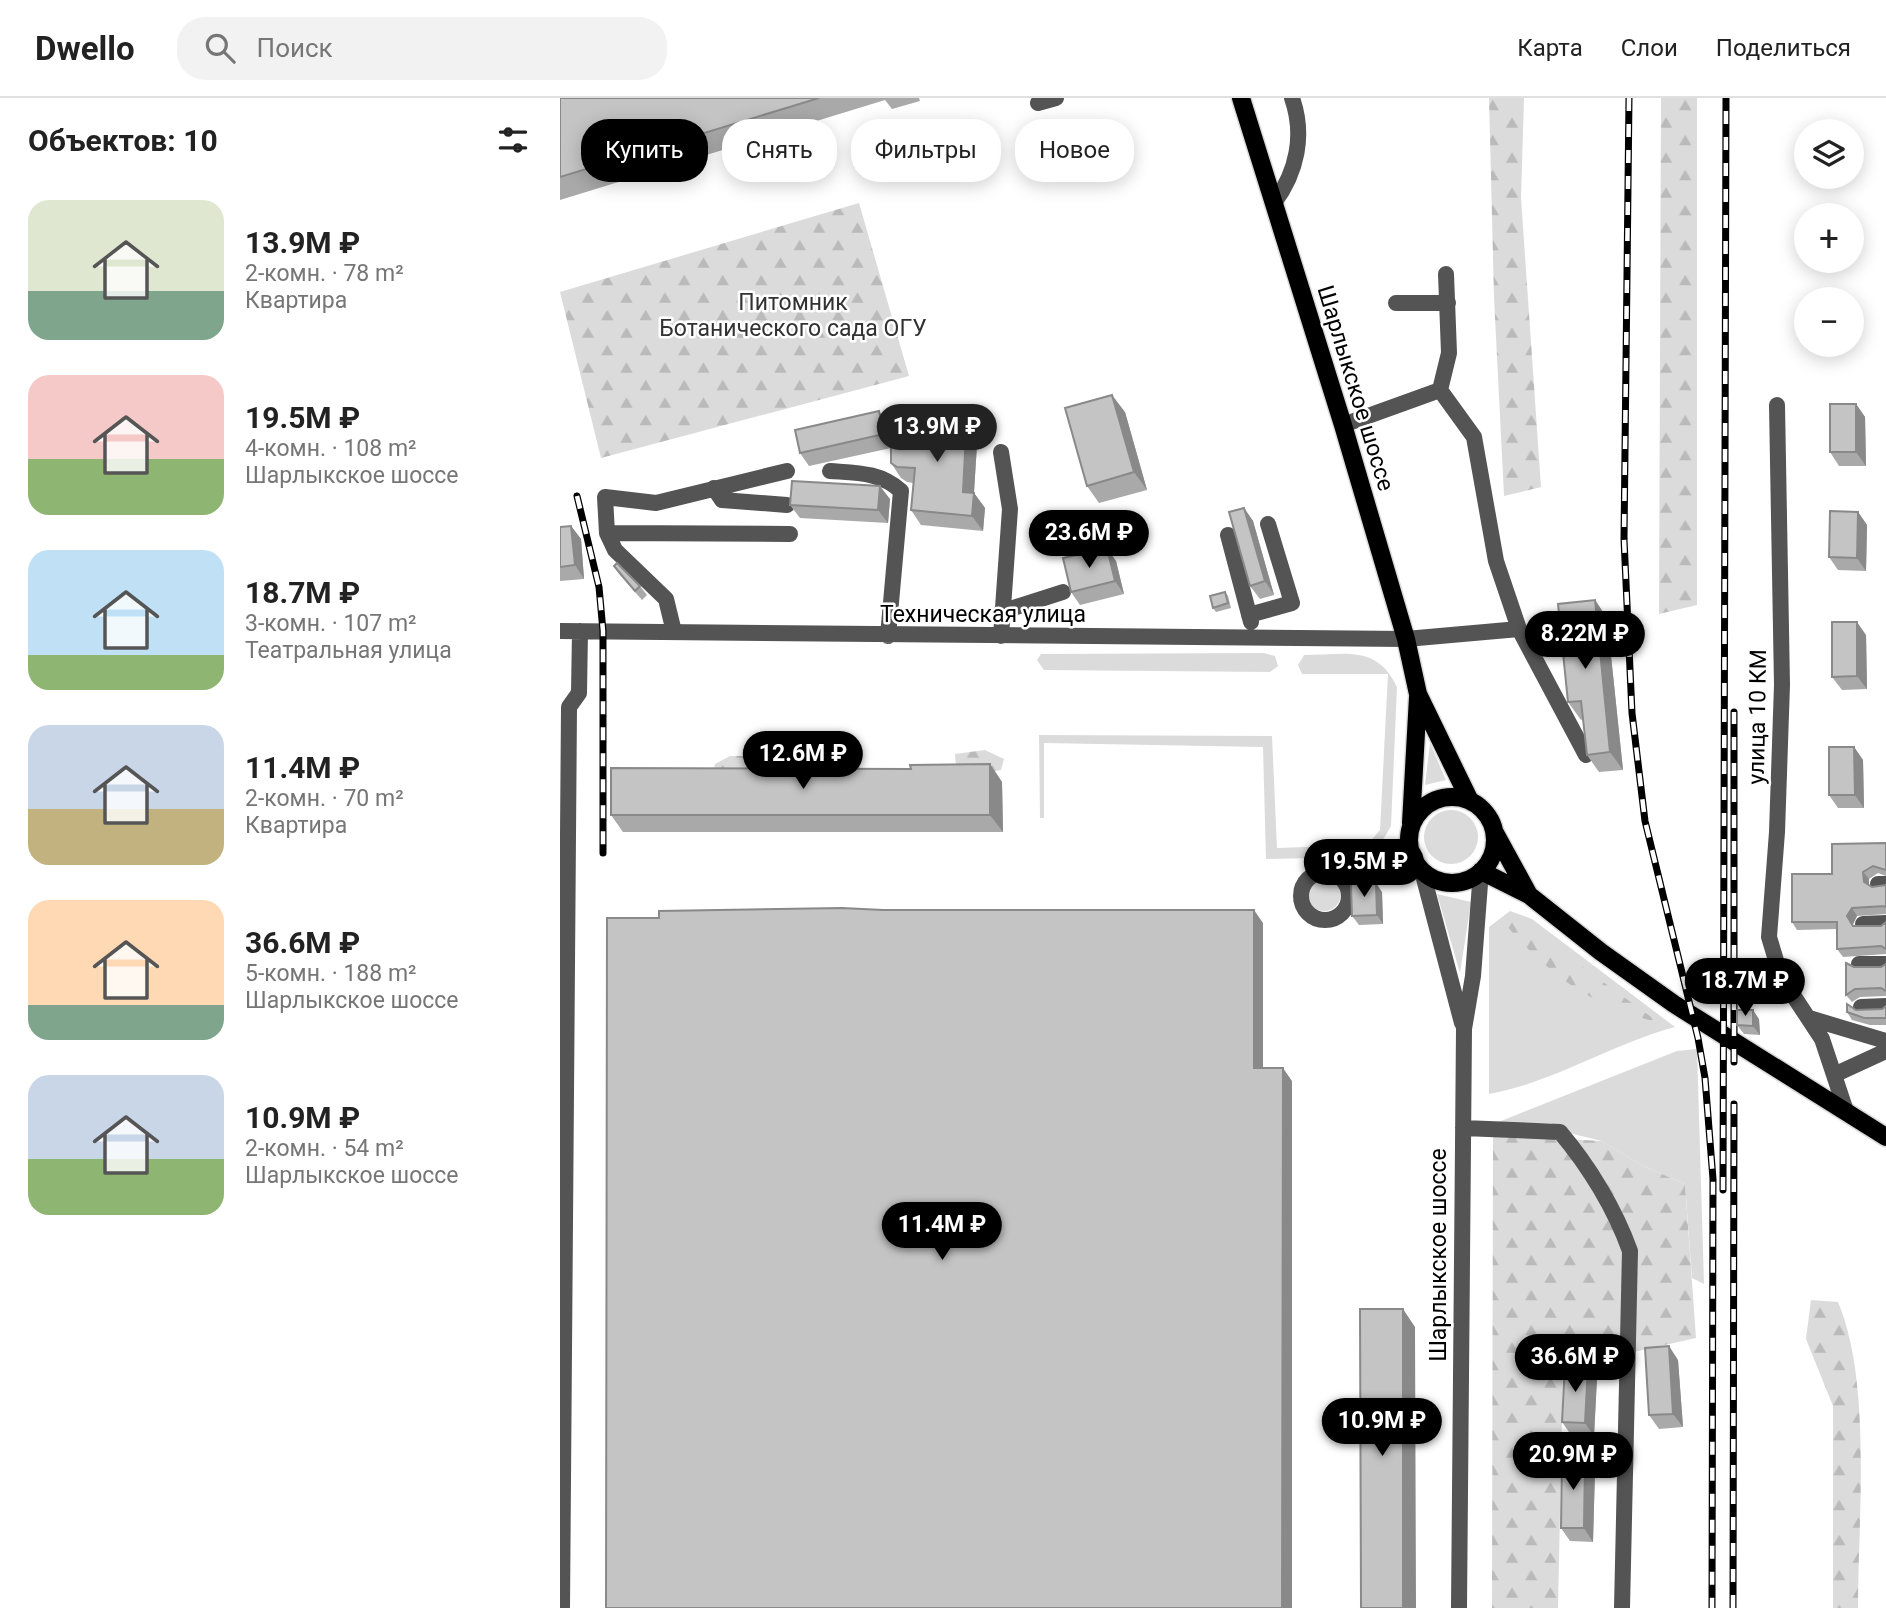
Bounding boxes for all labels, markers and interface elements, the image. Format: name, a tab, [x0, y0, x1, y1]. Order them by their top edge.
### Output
search box	[177, 17, 667, 80]
text: Dwello	[35, 29, 135, 68]
icon: search	[201, 29, 239, 67]
text: Поиск	[257, 33, 333, 63]
text: Карта	[1517, 34, 1583, 62]
text: Слои	[1621, 34, 1678, 62]
text: Поделиться	[1716, 34, 1851, 62]
chip: Купить	[581, 119, 708, 182]
chip: Снять	[722, 119, 837, 182]
chip: Фильтры	[851, 119, 1001, 182]
chip: Новое	[1015, 119, 1134, 182]
map controls	[1794, 119, 1864, 357]
button: layers	[1794, 119, 1864, 189]
icon: filters	[494, 121, 532, 159]
text: Объектов: 10	[28, 123, 218, 158]
button: +	[1794, 203, 1864, 273]
text: 13.9M ₽	[245, 225, 360, 260]
icon: home	[84, 228, 168, 312]
text: 2-комн. · 78 m²	[245, 260, 404, 287]
street label: Шарлыкское шоссе	[1311, 282, 1400, 494]
text: Квартира	[245, 287, 347, 314]
button: −	[1794, 287, 1864, 357]
park label: Питомник Ботанического сада ОГУ	[659, 289, 927, 342]
text: 19.5M ₽	[245, 400, 360, 435]
icon: home	[84, 403, 168, 487]
pin: 13.9M ₽	[872, 404, 1002, 464]
text: 13.9M ₽	[893, 413, 981, 440]
text: 4-комн. · 108 m²	[245, 435, 417, 462]
text: Шарлыкское шоссе	[245, 462, 459, 489]
pin: 23.6M ₽	[1024, 510, 1154, 570]
text: 23.6M ₽	[1045, 519, 1133, 546]
text: 18.7M ₽	[245, 575, 360, 610]
icon: home	[84, 578, 168, 662]
street label: Техническая улица	[880, 601, 1086, 628]
text: 3-комн. · 107 m²	[245, 610, 417, 637]
pin: 8.22M ₽	[1520, 612, 1650, 671]
text: 8.22M ₽	[1541, 620, 1629, 647]
text: Театральная улица	[245, 637, 452, 664]
street label: улица 10 КМ	[1743, 649, 1772, 785]
pin: 12.6M ₽	[738, 732, 868, 791]
text: 12.6M ₽	[759, 740, 847, 767]
text: 11.4M ₽	[245, 750, 360, 785]
icon: home	[84, 753, 168, 837]
text: 2-комн. · 70 m²	[245, 785, 404, 812]
text: Квартира	[245, 812, 347, 839]
pin: 19.5M ₽	[1299, 840, 1429, 899]
text: 19.5M ₽	[1320, 848, 1408, 875]
text: 36.6M ₽	[245, 925, 360, 960]
icon: home	[84, 928, 168, 1012]
pin: 18.7M ₽	[1680, 958, 1810, 1018]
text: 5-комн. · 188 m²	[245, 960, 417, 987]
text: 18.7M ₽	[1701, 967, 1789, 994]
text: Шарлыкское шоссе	[245, 987, 459, 1014]
text: 10.9M ₽	[245, 1100, 360, 1135]
icon: home	[84, 1103, 168, 1187]
text: 2-комн. · 54 m²	[245, 1135, 404, 1162]
street label: Шарлыкское шоссе	[1425, 1148, 1452, 1362]
text: Шарлыкское шоссе	[245, 1162, 459, 1189]
pin: 11.4M ₽	[877, 1202, 1007, 1262]
text: 11.4M ₽	[898, 1211, 986, 1238]
pin: 36.6M ₽	[1510, 1334, 1640, 1394]
text: 36.6M ₽	[1531, 1343, 1619, 1370]
pin: 10.9M ₽	[1317, 1398, 1447, 1458]
text: 10.9M ₽	[1338, 1407, 1426, 1434]
pin: 20.9M ₽	[1508, 1432, 1638, 1492]
text: 20.9M ₽	[1529, 1441, 1617, 1468]

